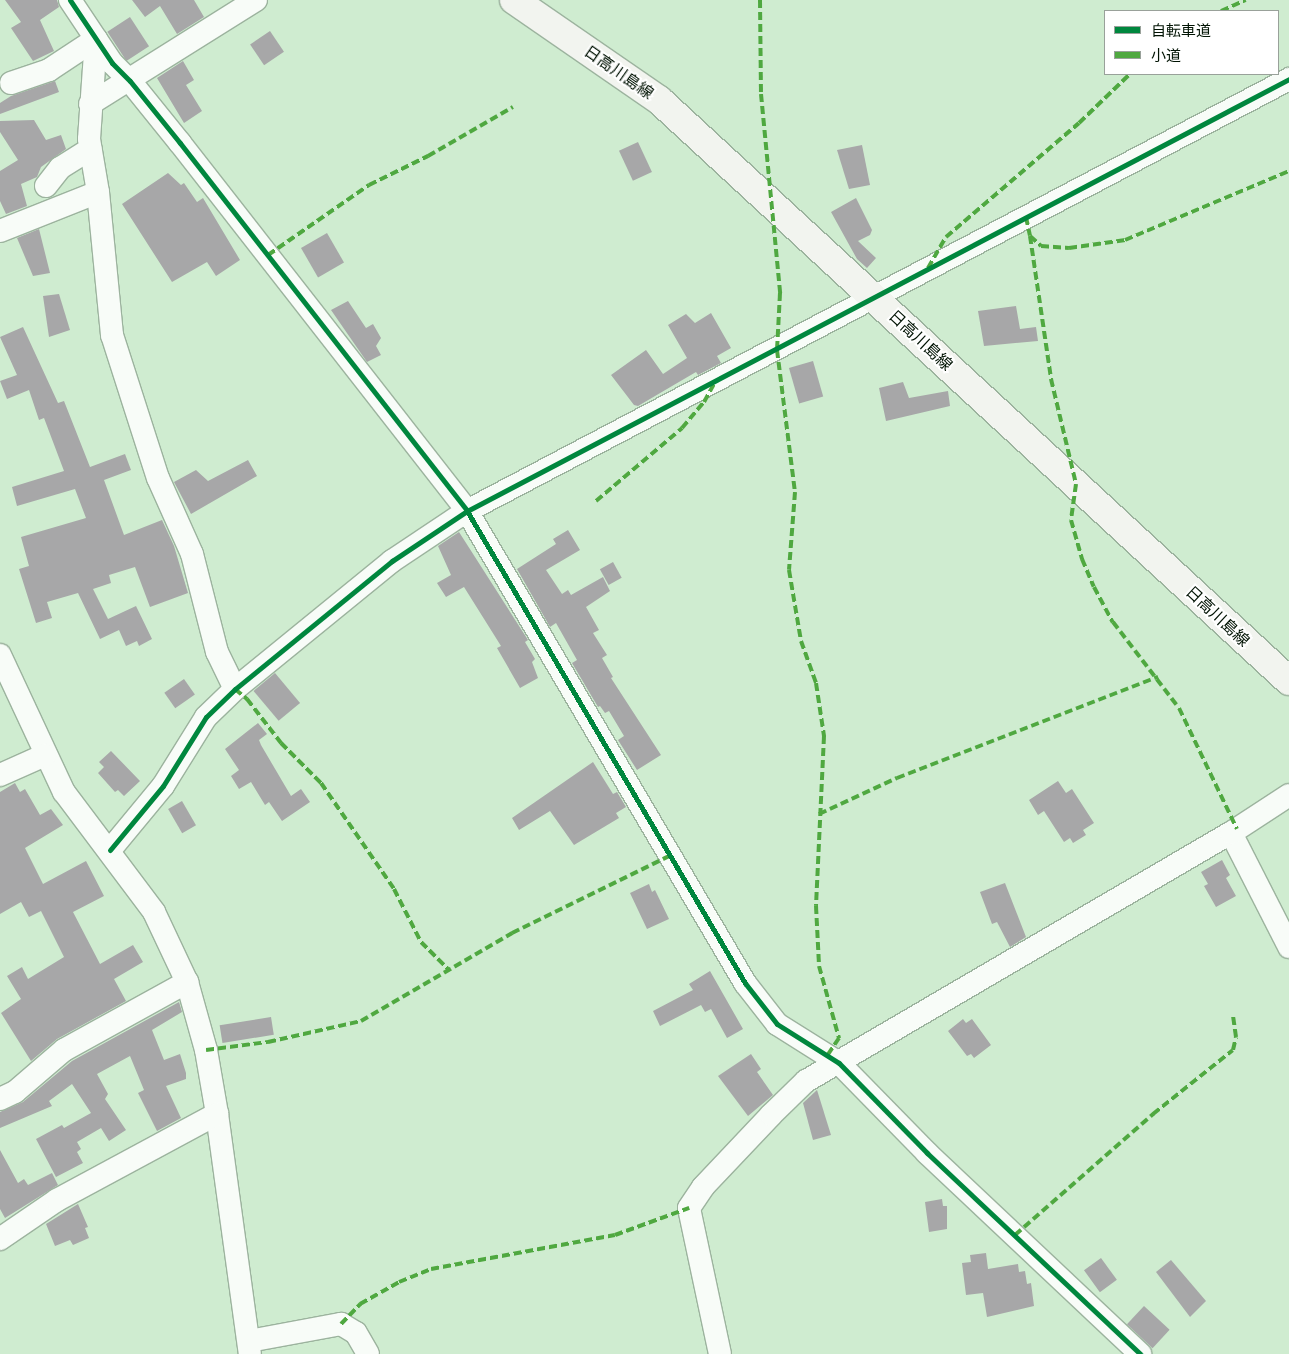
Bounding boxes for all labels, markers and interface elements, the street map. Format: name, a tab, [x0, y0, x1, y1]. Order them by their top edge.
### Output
legend	[1104, 10, 1279, 75]
text: 自転車道	[1151, 20, 1211, 40]
street label: 日高川島線	[581, 41, 657, 103]
text: 小道	[1151, 45, 1181, 65]
street label: 日高川島線	[885, 306, 957, 374]
street label: 日高川島線	[1182, 582, 1254, 650]

